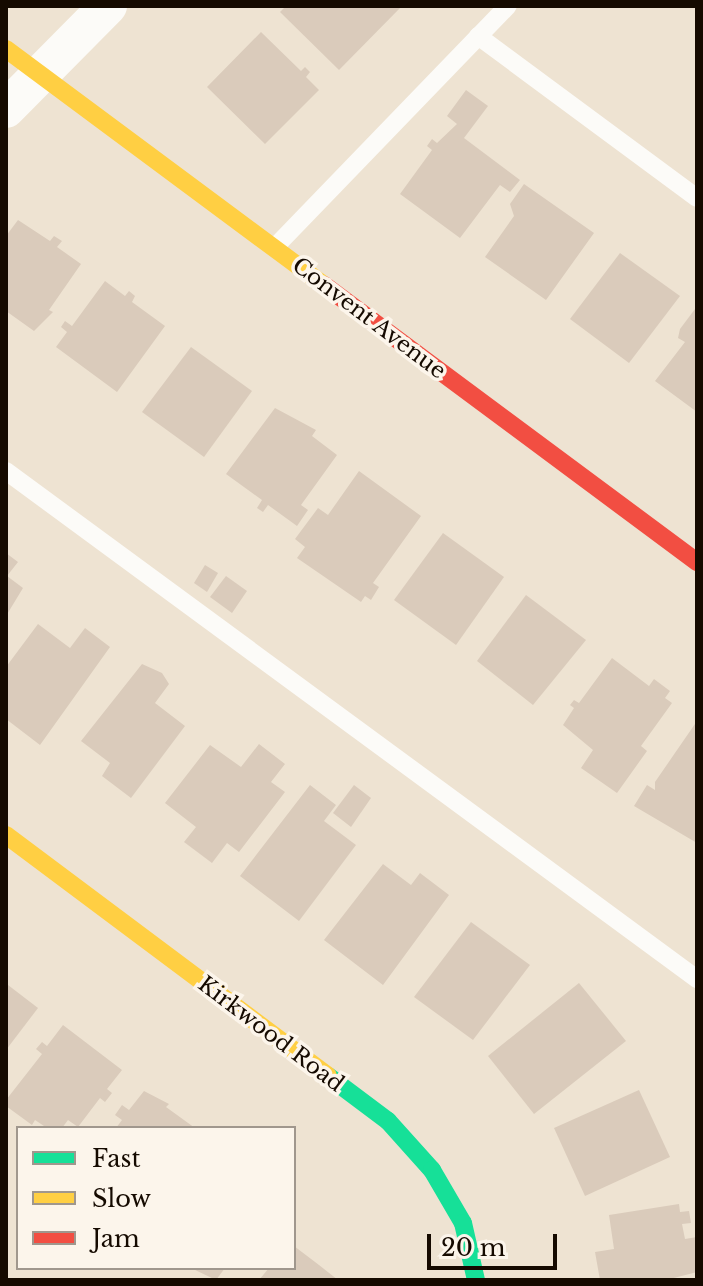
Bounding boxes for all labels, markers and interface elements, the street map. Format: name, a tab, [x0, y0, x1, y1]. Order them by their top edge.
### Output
street label: Convent Avenue	[287, 252, 451, 384]
street label: Kirkwood Road	[193, 971, 349, 1097]
legend	[16, 1126, 296, 1270]
text: Fast	[92, 1144, 140, 1173]
text: Slow	[92, 1184, 151, 1213]
scale bar	[431, 1218, 561, 1268]
text: Jam	[92, 1224, 140, 1253]
text: 20 m	[441, 1233, 506, 1262]

